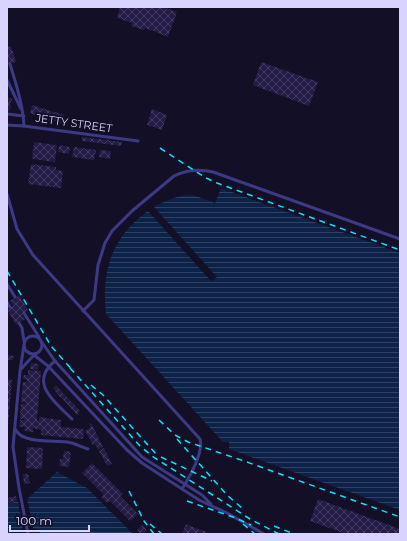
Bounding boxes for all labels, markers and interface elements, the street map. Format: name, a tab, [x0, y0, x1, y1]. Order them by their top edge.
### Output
street label: JETTY STREET	[34, 111, 114, 135]
scale bar	[10, 507, 89, 533]
text: 100 m	[16, 513, 52, 528]

